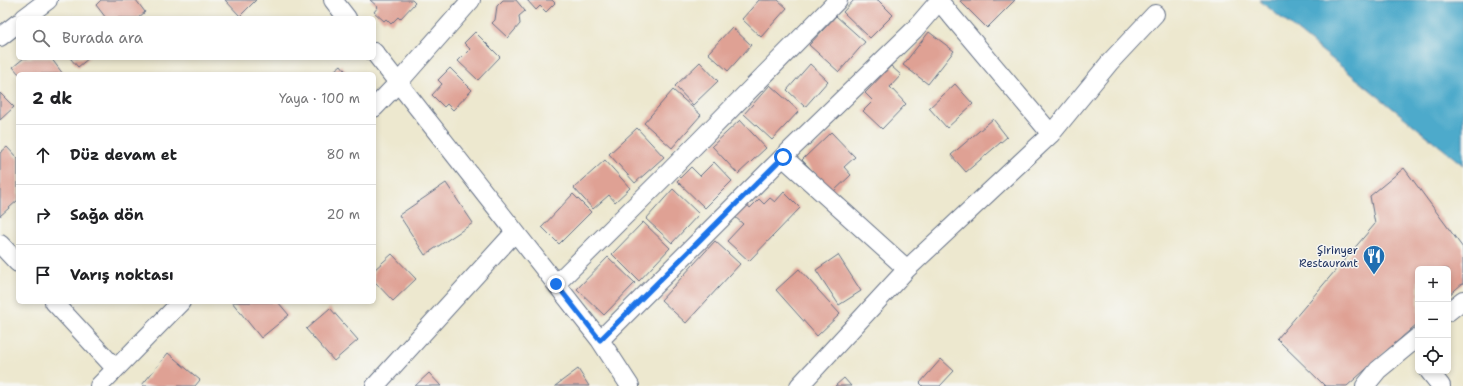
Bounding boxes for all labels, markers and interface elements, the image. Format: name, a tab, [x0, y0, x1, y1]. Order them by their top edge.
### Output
search box	[16, 16, 376, 60]
icon: search	[30, 27, 52, 49]
text: Burada ara	[62, 28, 143, 48]
text: 2 dk	[32, 87, 72, 109]
text: Yaya · 100 m	[279, 90, 360, 107]
icon: ahead	[32, 144, 54, 166]
text: Düz devam et	[70, 145, 177, 165]
text: 80 m	[326, 146, 360, 163]
route start	[774, 148, 792, 166]
icon: right	[32, 204, 54, 226]
text: Sağa dön	[70, 205, 144, 225]
text: 20 m	[327, 206, 360, 223]
place label: Şirinyer Restaurant	[1299, 243, 1358, 271]
restaurant icon: Şirinyer Restaurant	[1361, 243, 1387, 276]
icon: arrive	[32, 264, 54, 286]
text: Varış noktası	[70, 265, 174, 285]
map controls	[1415, 266, 1451, 374]
button: +	[1415, 266, 1451, 302]
route end	[547, 275, 565, 293]
button: −	[1415, 302, 1451, 338]
button: locate	[1415, 338, 1451, 374]

